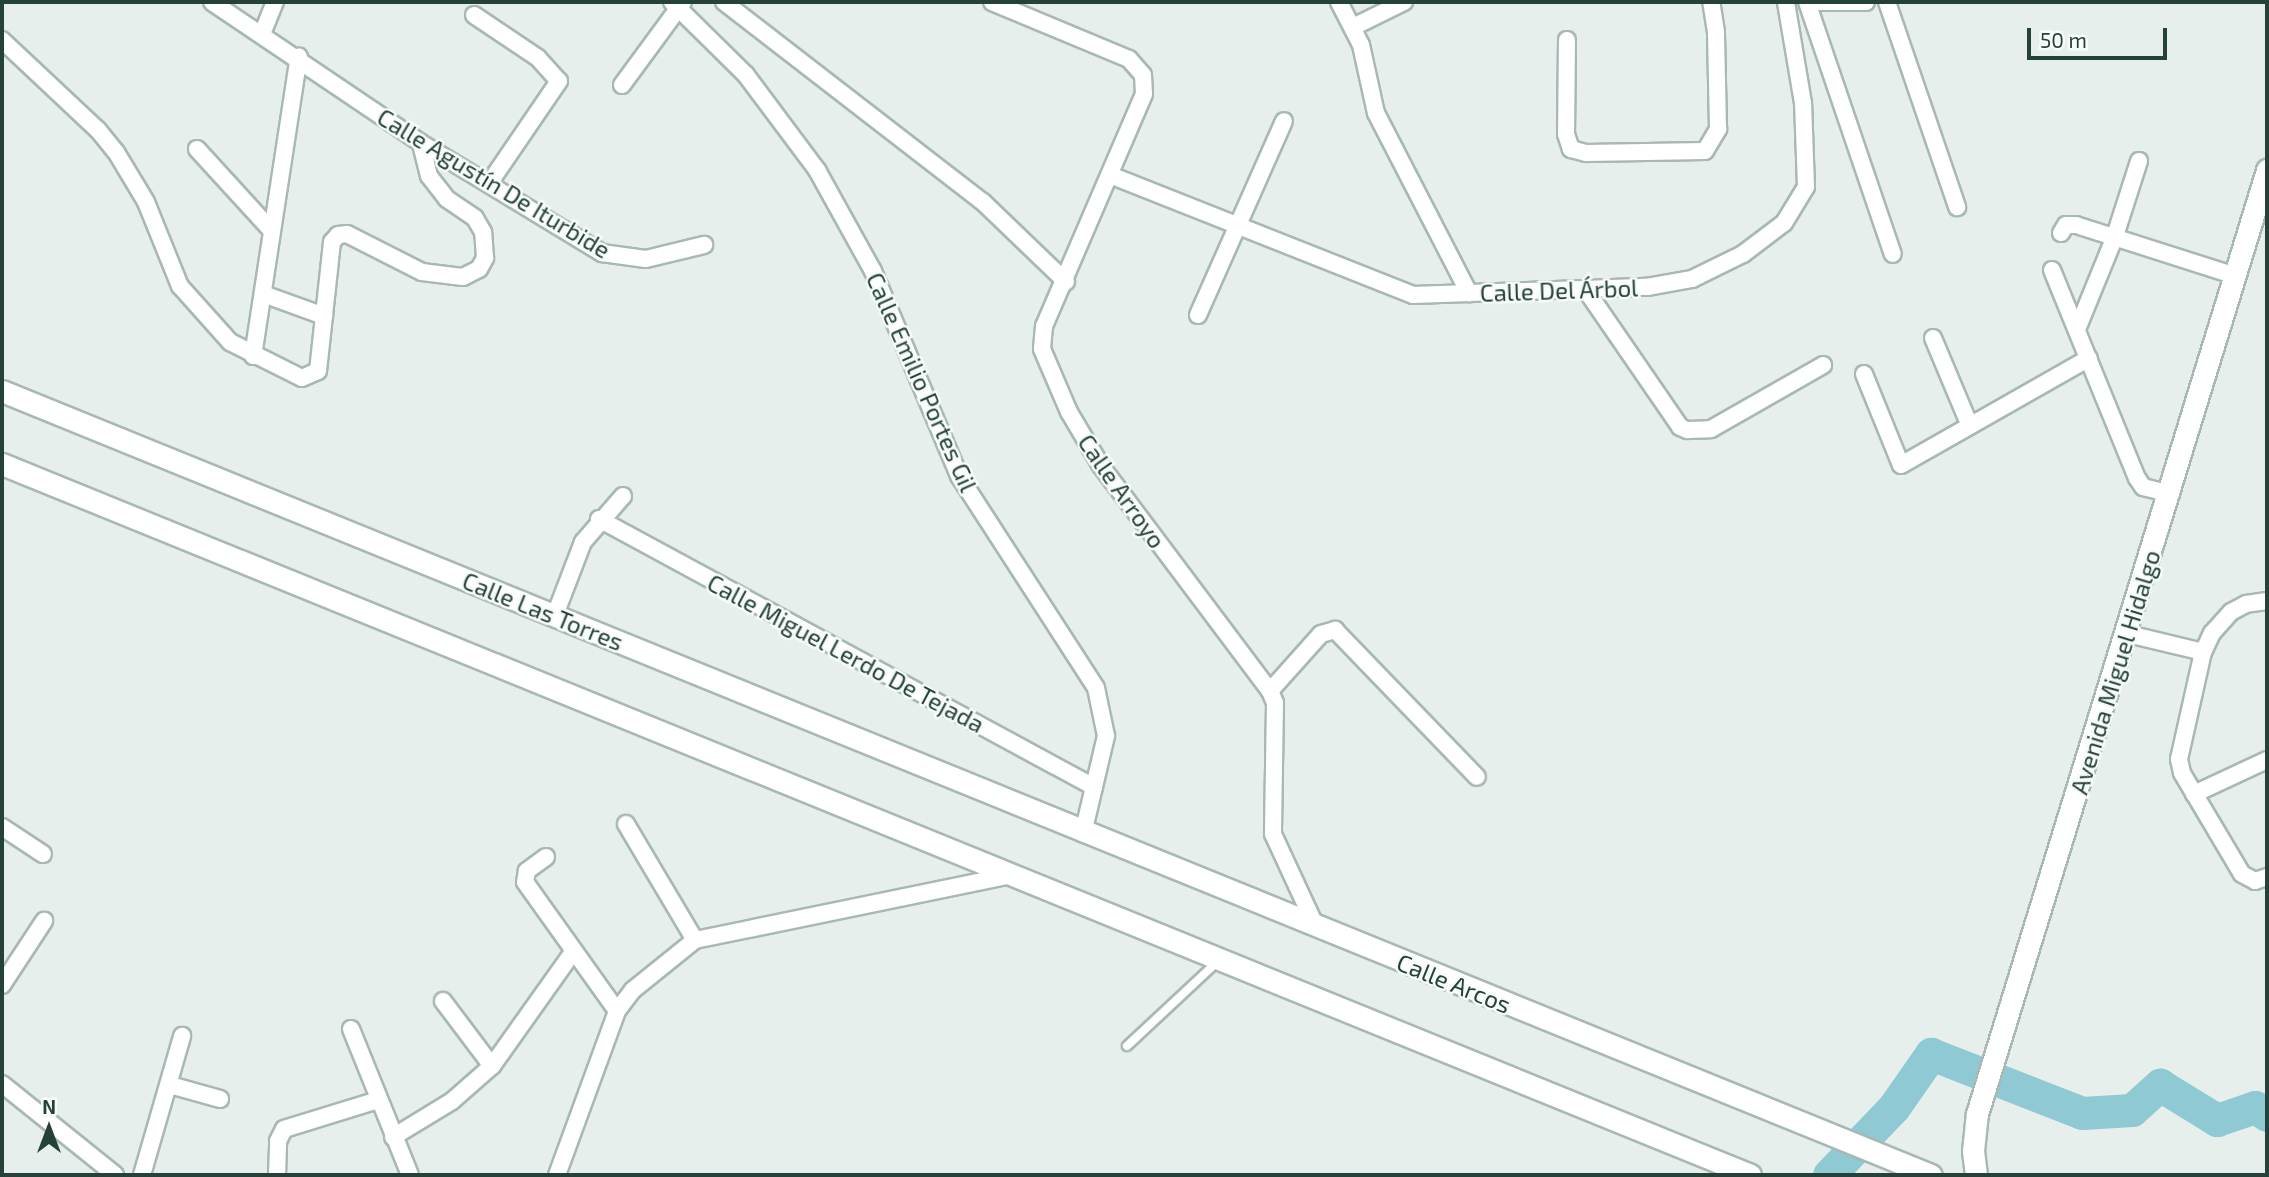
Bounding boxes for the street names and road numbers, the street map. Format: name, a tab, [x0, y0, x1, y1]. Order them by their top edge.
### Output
street label: Calle Agustín De Iturbide	[372, 102, 616, 264]
street label: Calle Emilio Portes Gil	[861, 268, 983, 496]
street label: Calle Del Árbol	[1479, 273, 1639, 307]
street label: Calle Arroyo	[1072, 428, 1172, 554]
street label: Avenida Miguel Hidalgo	[2064, 546, 2166, 798]
street label: Calle Las Torres	[458, 566, 628, 656]
street label: Calle Miguel Lerdo De Tejada	[702, 567, 990, 739]
street label: Calle Arcos	[1393, 947, 1515, 1019]

